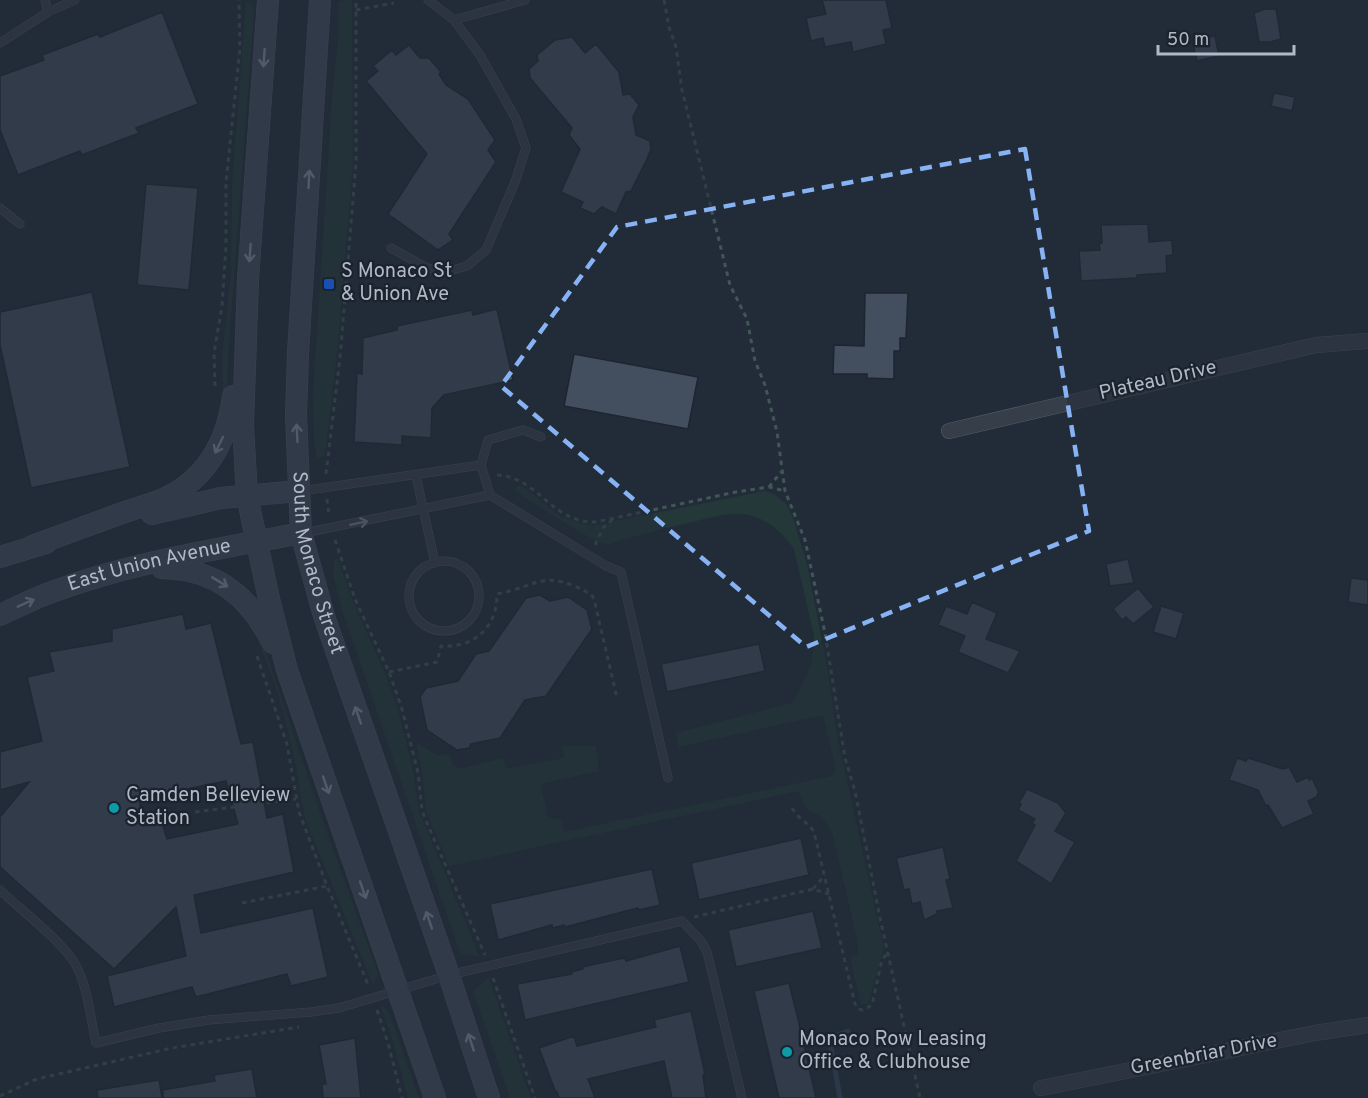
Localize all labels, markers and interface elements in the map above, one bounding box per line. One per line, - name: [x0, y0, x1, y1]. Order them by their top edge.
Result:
- scale bar: [1158, 18, 1294, 56]
- text: 50 m: [1167, 29, 1209, 52]
- one-way arrow: [258, 48, 269, 68]
- one-way arrow: [304, 169, 315, 189]
- one-way arrow: [244, 242, 255, 262]
- place label: S Monaco St & Union Ave: [341, 259, 452, 308]
- marker: S Monaco St & Union Ave: [322, 277, 336, 291]
- street label: Plateau Drive: [1097, 355, 1219, 407]
- one-way arrow: [291, 423, 302, 443]
- one-way arrow: [212, 436, 224, 454]
- street label: South Monaco Street: [285, 471, 349, 658]
- one-way arrow: [349, 516, 368, 528]
- street label: East Union Avenue: [64, 534, 233, 598]
- one-way arrow: [211, 577, 228, 589]
- one-way arrow: [17, 597, 35, 608]
- one-way arrow: [352, 706, 363, 725]
- one-way arrow: [322, 775, 333, 794]
- place label: Camden Belleview Station: [126, 783, 290, 832]
- marker: Camden Belleview Station: [107, 801, 121, 815]
- one-way arrow: [358, 880, 369, 899]
- one-way arrow: [423, 911, 434, 930]
- place label: Monaco Row Leasing Office & Clubhouse: [799, 1027, 987, 1076]
- street label: Greenbriar Drive: [1128, 1028, 1280, 1082]
- one-way arrow: [465, 1033, 476, 1052]
- marker: Monaco Row Leasing Office & Clubhouse: [780, 1045, 794, 1059]

